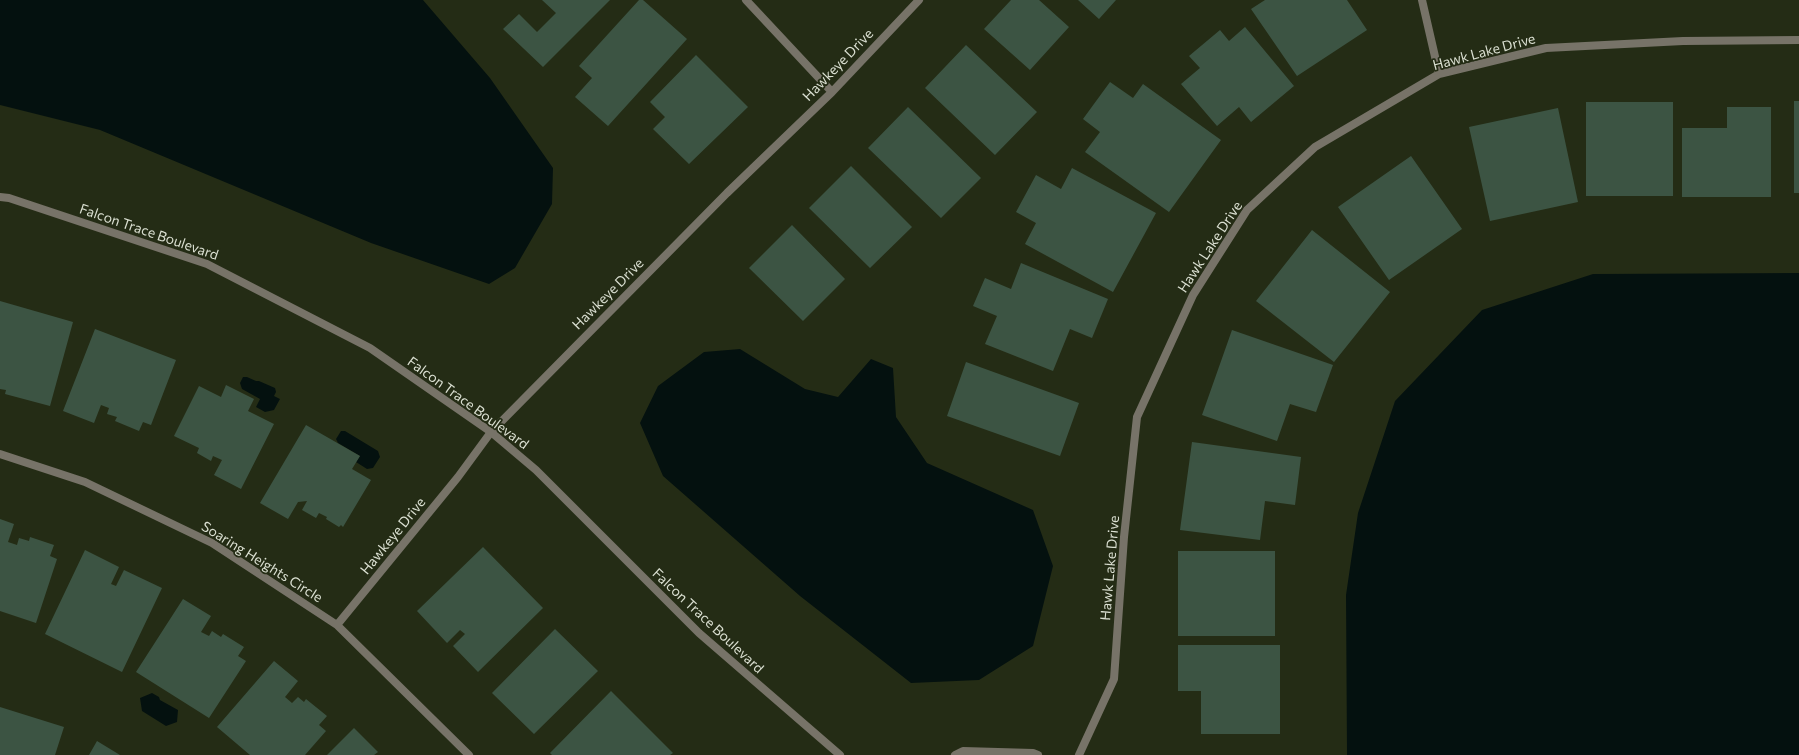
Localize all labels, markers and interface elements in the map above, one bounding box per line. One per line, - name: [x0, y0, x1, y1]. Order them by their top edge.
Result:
- street label: Hawkeye Drive: [799, 25, 877, 105]
- street label: Hawk Lake Drive: [1431, 30, 1537, 74]
- street label: Hawk Lake Drive: [1174, 198, 1246, 296]
- street label: Falcon Trace Boulevard: [77, 200, 221, 264]
- street label: Hawkeye Drive: [569, 255, 647, 333]
- street label: Falcon Trace Boulevard: [404, 353, 532, 453]
- street label: Hawkeye Drive: [357, 494, 429, 578]
- street label: Hawk Lake Drive: [1097, 515, 1123, 621]
- street label: Soaring Heights Circle: [198, 518, 326, 606]
- street label: Falcon Trace Boulevard: [649, 565, 767, 677]

